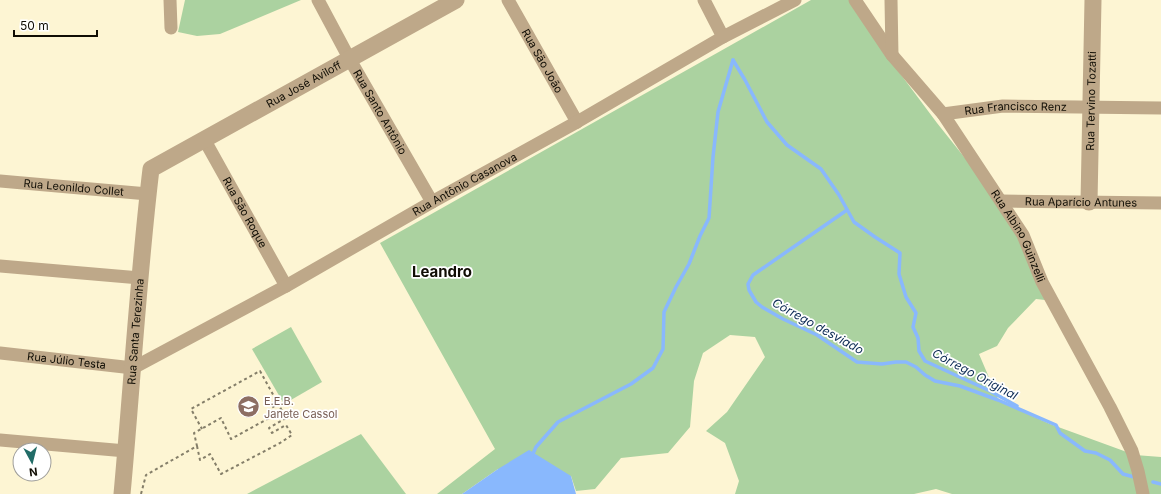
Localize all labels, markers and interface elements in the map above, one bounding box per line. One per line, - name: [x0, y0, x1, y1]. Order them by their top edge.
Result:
- scale bar: [14, 12, 97, 38]
- text: 50 m: [20, 18, 49, 33]
- street label: Rua São João: [519, 26, 566, 96]
- street label: Rua Tervino Tozatti: [1083, 51, 1099, 151]
- street label: Rua José Aviloff: [264, 58, 344, 111]
- street label: Rua Santo Antônio: [350, 67, 410, 157]
- street label: Rua Francisco Renz: [964, 99, 1067, 118]
- street label: Rua Antônio Casanova: [410, 150, 519, 219]
- street label: Rua São Roque: [220, 174, 270, 250]
- street label: Rua Leonildo Collet: [23, 176, 125, 199]
- street label: Rua Albino Guinzelli: [988, 187, 1048, 284]
- street label: Rua Aparício Antunes: [1025, 194, 1137, 210]
- district label: Leandro: [412, 262, 472, 281]
- street label: Rua Santa Terezinha: [124, 278, 147, 385]
- water label: Córrego desviado: [770, 295, 866, 357]
- water label: Córrego Original: [930, 345, 1020, 403]
- street label: Rua Júlio Testa: [27, 349, 107, 372]
- school or university icon: E.E.B. Janete Cassol: [236, 394, 262, 420]
- place label: E.E.B. Janete Cassol: [264, 394, 337, 421]
- north arrow: [12, 442, 52, 482]
- text: N: [28, 464, 38, 479]

